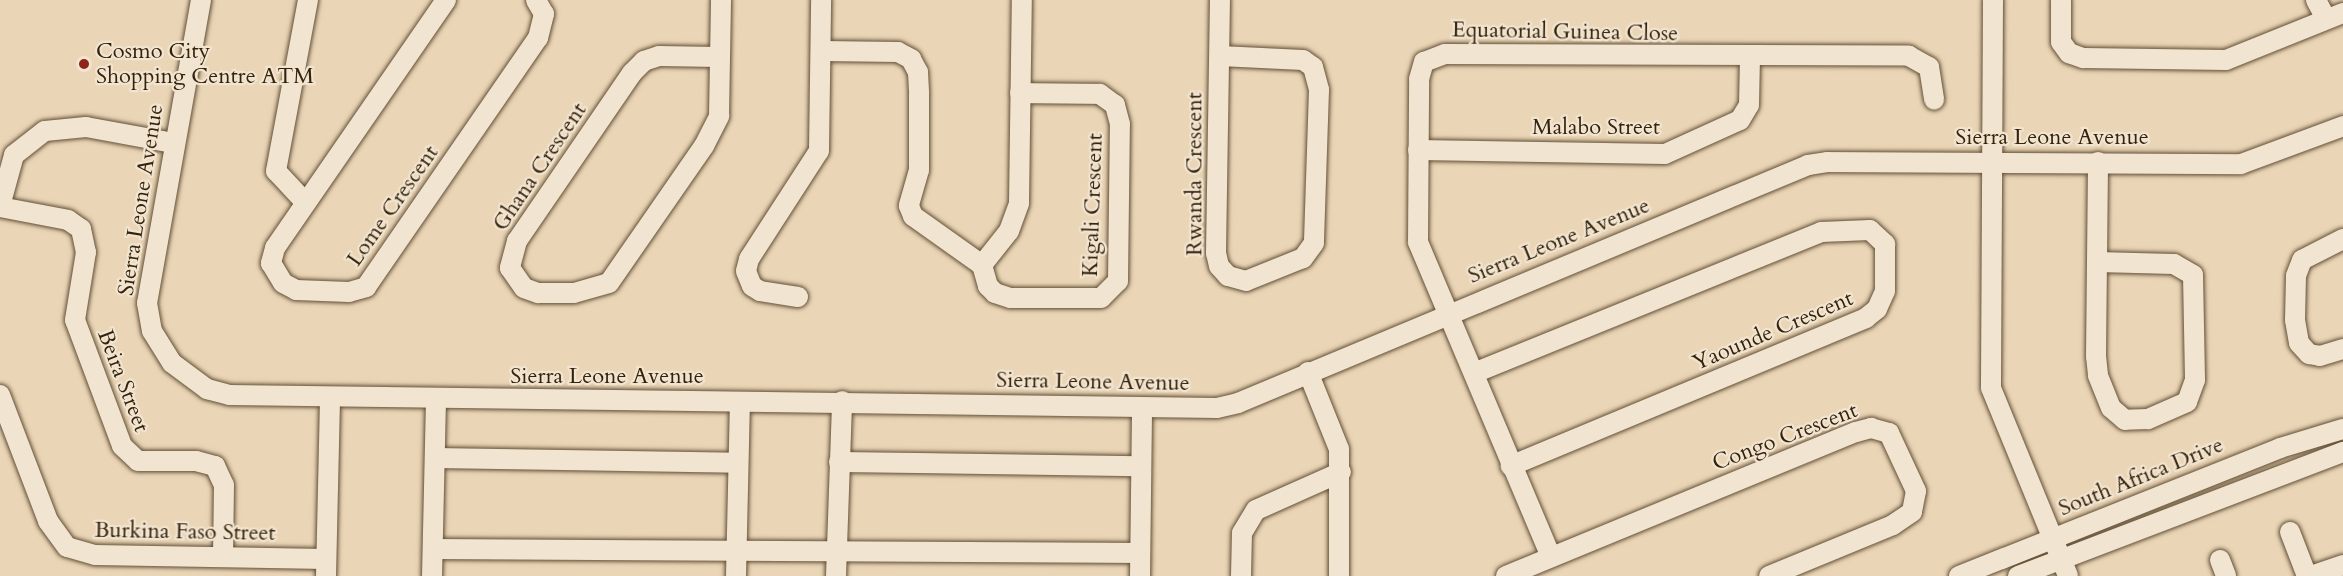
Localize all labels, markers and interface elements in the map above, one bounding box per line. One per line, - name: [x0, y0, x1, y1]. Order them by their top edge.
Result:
- street label: Equatorial Guinea Close: [1452, 17, 1678, 47]
- place label: Cosmo City Shopping Centre ATM: [96, 38, 314, 90]
- marker: Cosmo City Shopping Centre ATM: [77, 57, 91, 71]
- street label: Rwanda Crescent: [1182, 92, 1208, 256]
- street label: Ghana Crescent: [488, 98, 592, 236]
- street label: Sierra Leone Avenue: [113, 102, 169, 298]
- street label: Malabo Street: [1532, 115, 1660, 141]
- street label: Sierra Leone Avenue: [1955, 125, 2149, 151]
- street label: Kigali Crescent: [1077, 133, 1109, 277]
- street label: Lome Crescent: [342, 141, 444, 271]
- street label: Sierra Leone Avenue: [1464, 193, 1654, 289]
- street label: Yaounde Crescent: [1689, 285, 1857, 377]
- street label: Beira Street: [91, 326, 155, 436]
- street label: Sierra Leone Avenue: [510, 364, 704, 390]
- street label: Sierra Leone Avenue: [996, 367, 1190, 397]
- street label: Congo Crescent: [1709, 397, 1861, 477]
- street label: South Africa Drive: [2055, 432, 2227, 522]
- street label: Burkina Faso Street: [94, 517, 276, 547]

